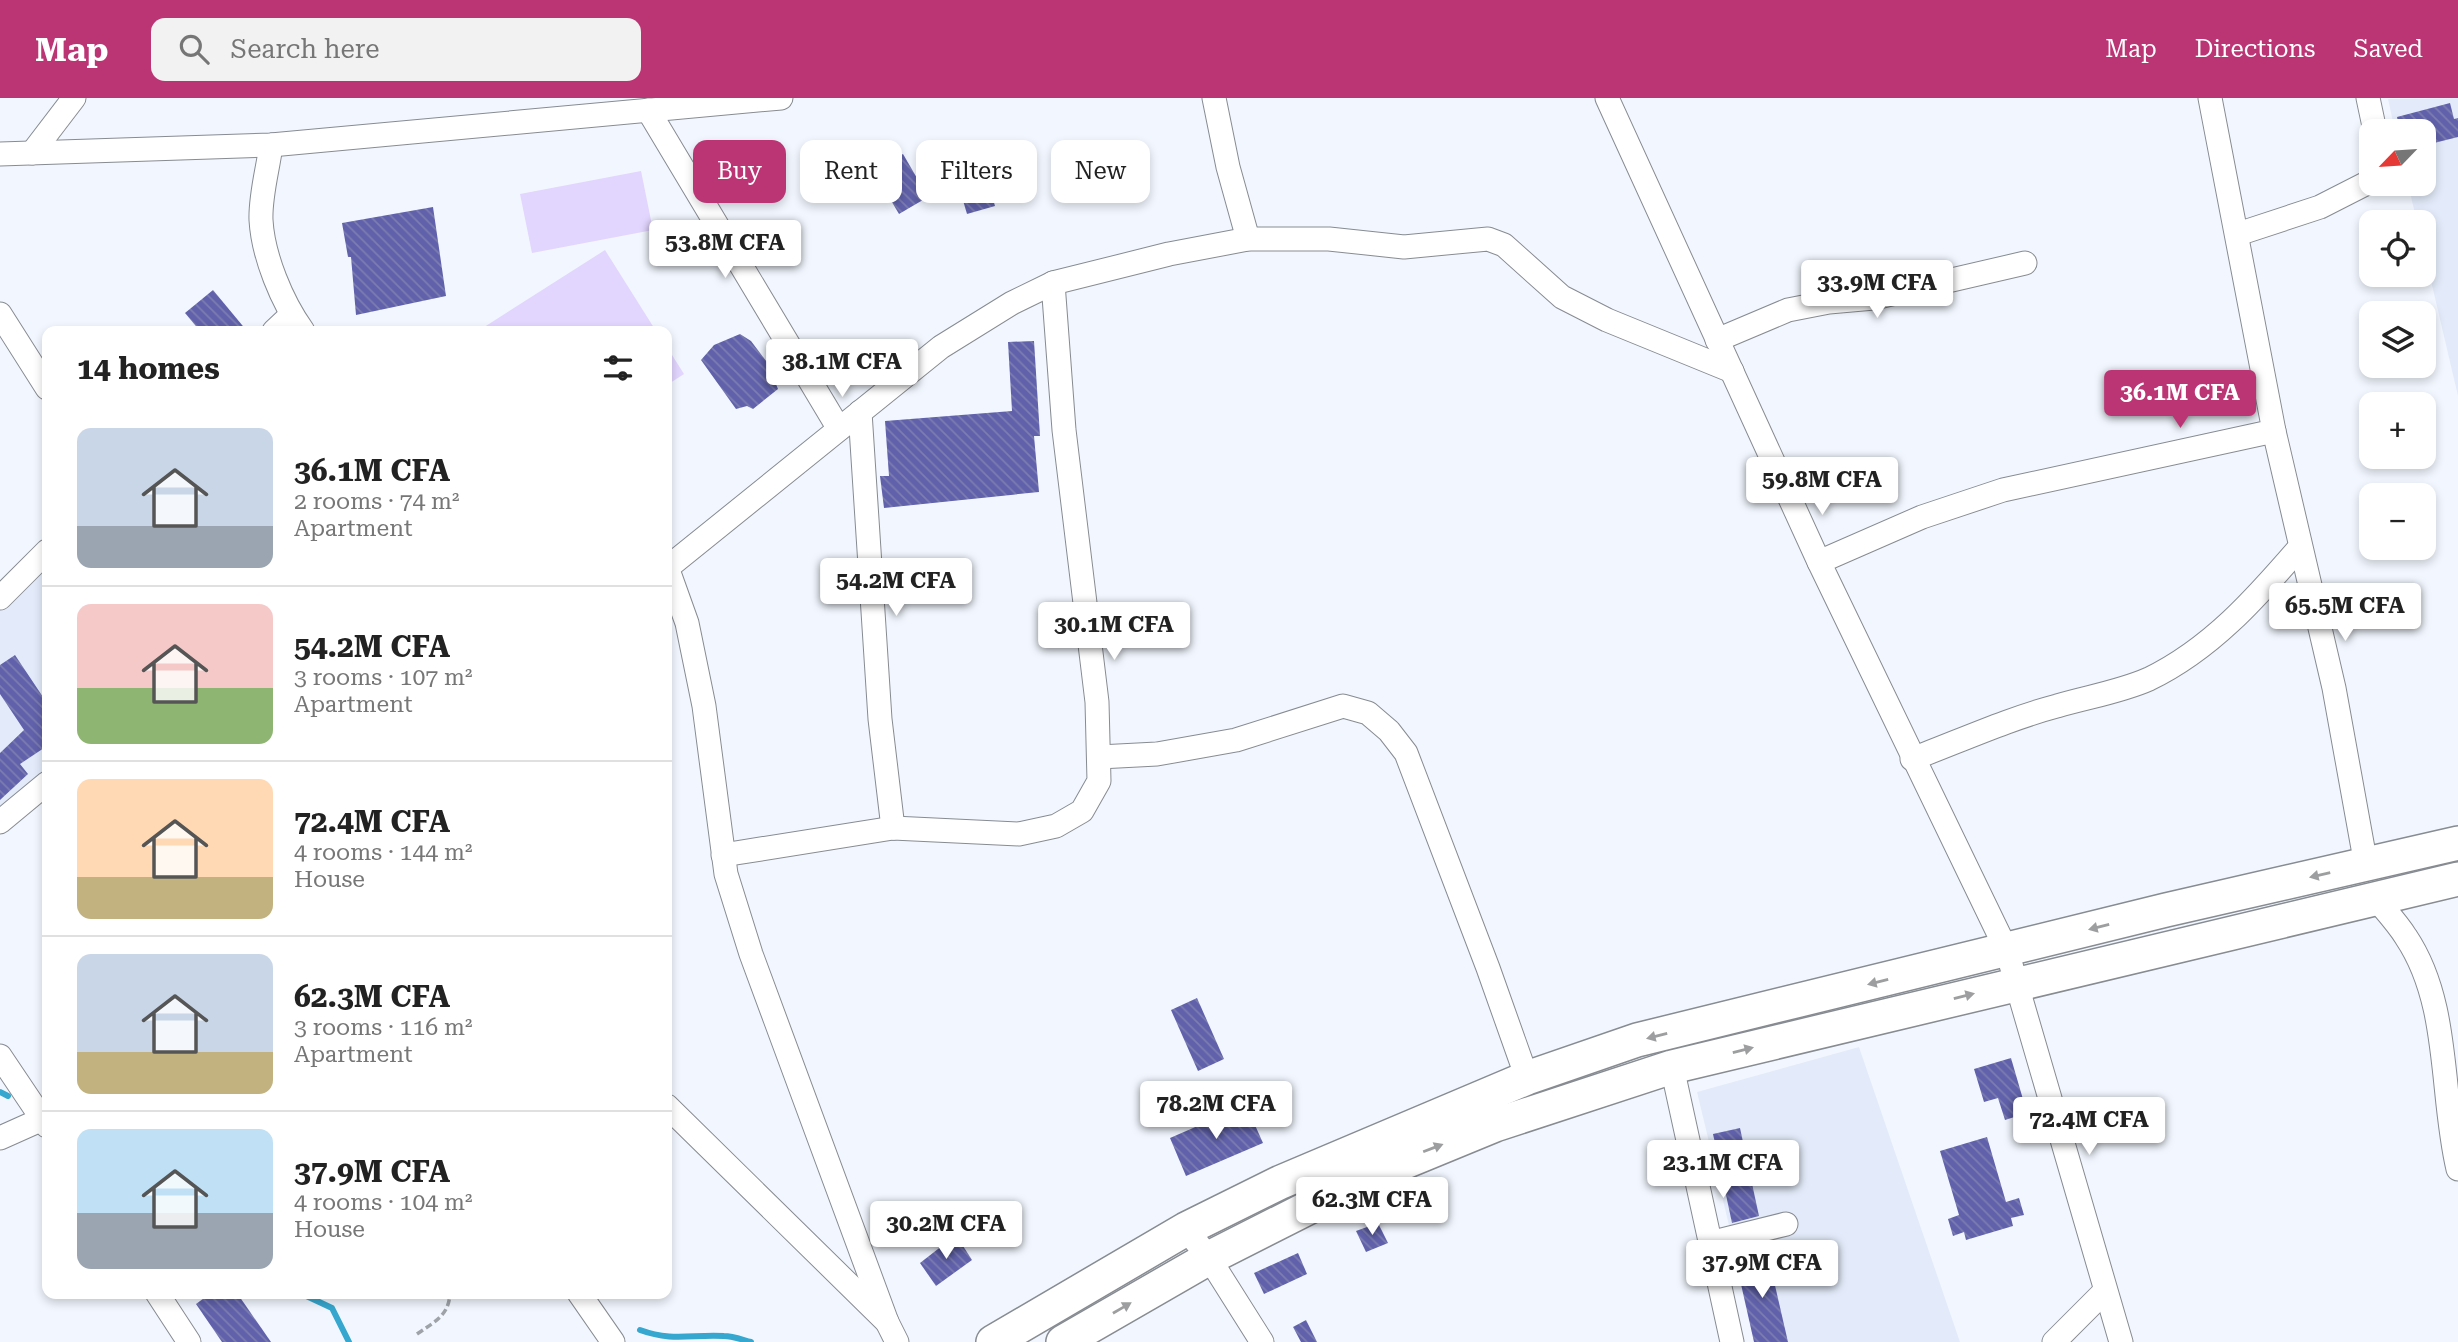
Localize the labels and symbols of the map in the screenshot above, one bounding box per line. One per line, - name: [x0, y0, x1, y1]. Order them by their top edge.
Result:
- north arrow: [2359, 119, 2436, 196]
- pin: 53.8M CFA: [645, 220, 805, 280]
- pin: 33.9M CFA: [1797, 260, 1957, 320]
- pin: 38.1M CFA: [762, 340, 922, 399]
- pin: 36.1M CFA: [2100, 370, 2260, 430]
- pin: 59.8M CFA: [1742, 458, 1902, 517]
- pin: 54.2M CFA: [816, 559, 976, 618]
- pin: 65.5M CFA: [2265, 584, 2425, 643]
- pin: 30.1M CFA: [1034, 602, 1194, 662]
- one-way arrow: [2309, 870, 2331, 881]
- one-way arrow: [2088, 922, 2110, 933]
- one-way arrow: [1867, 977, 1889, 988]
- one-way arrow: [1953, 990, 1975, 1001]
- one-way arrow: [1646, 1031, 1668, 1042]
- one-way arrow: [1732, 1044, 1754, 1055]
- pin: 78.2M CFA: [1136, 1082, 1296, 1141]
- pin: 72.4M CFA: [2009, 1098, 2169, 1157]
- pin: 23.1M CFA: [1643, 1140, 1803, 1200]
- one-way arrow: [1423, 1143, 1444, 1154]
- pin: 62.3M CFA: [1292, 1178, 1452, 1237]
- pin: 30.2M CFA: [866, 1202, 1026, 1261]
- pin: 37.9M CFA: [1682, 1240, 1842, 1300]
- one-way arrow: [1112, 1302, 1132, 1314]

